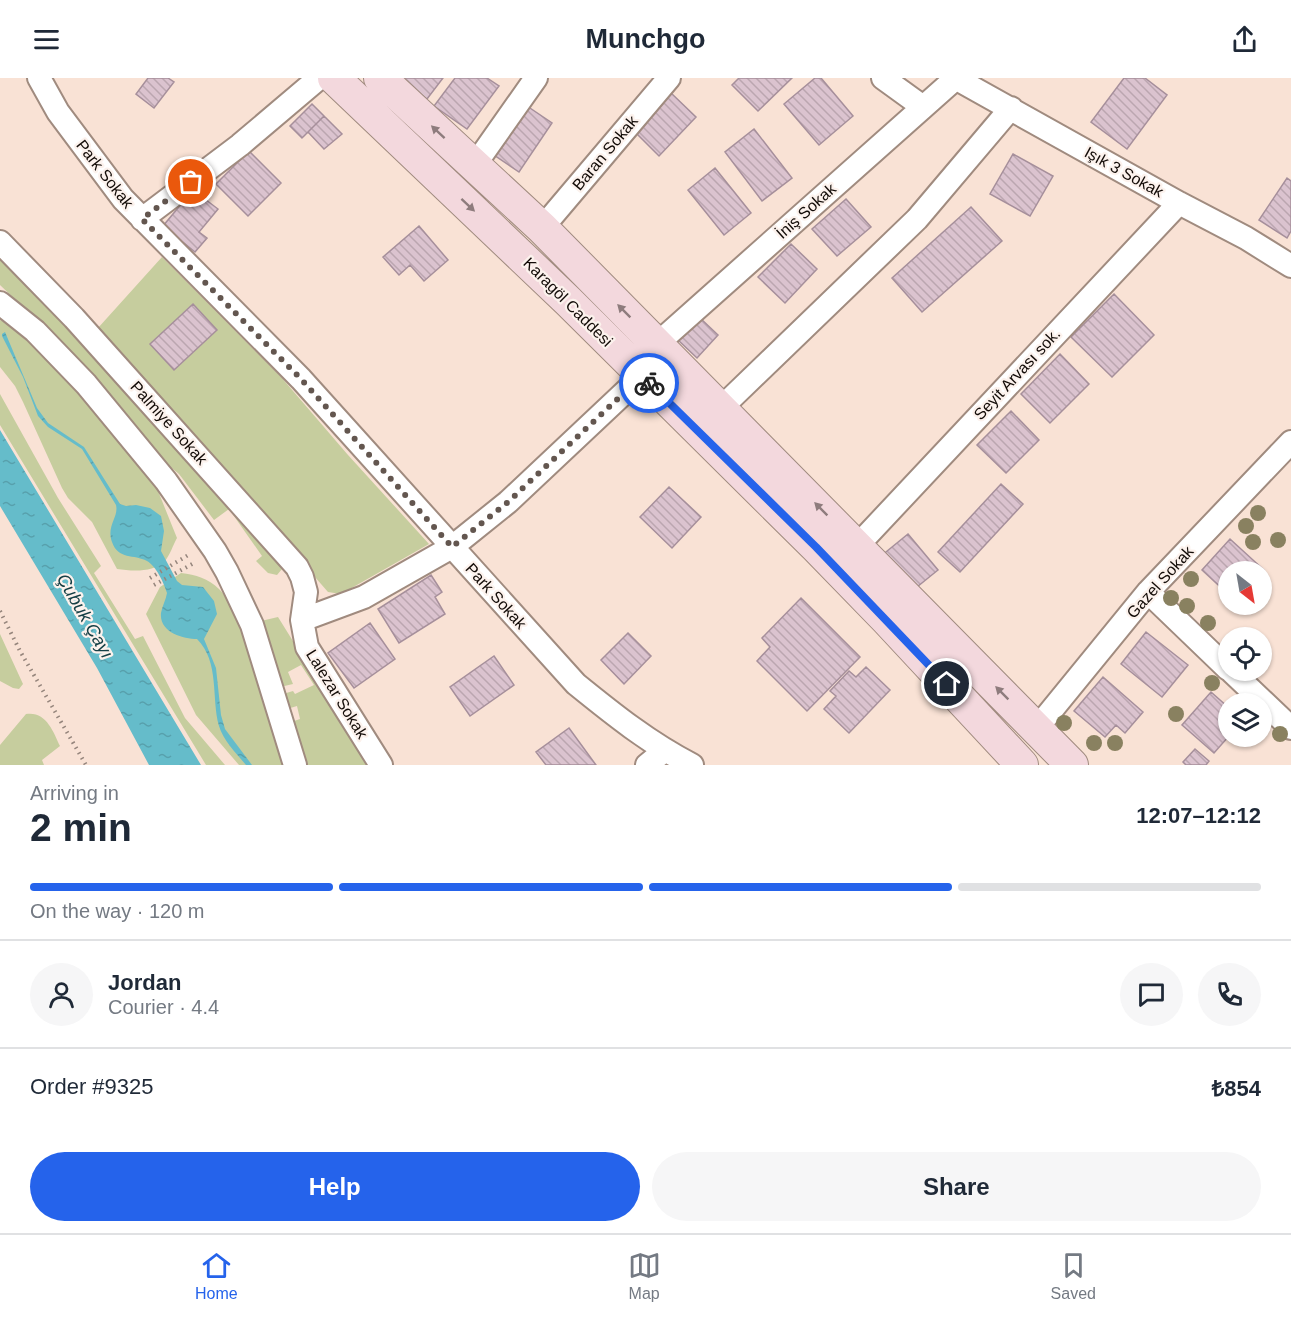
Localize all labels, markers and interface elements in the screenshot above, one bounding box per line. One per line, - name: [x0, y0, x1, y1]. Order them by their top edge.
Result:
- icon: menu: [30, 23, 63, 56]
- icon: share: [1228, 23, 1261, 56]
- text: Munchgo: [586, 24, 705, 54]
- street label: Baran Sokak: [569, 112, 642, 194]
- one-way arrow: [432, 126, 446, 140]
- street label: Park Sokak: [73, 137, 137, 212]
- street label: Işık 3 Sokak: [1082, 143, 1167, 201]
- pin: [165, 156, 216, 207]
- icon: bag: [174, 165, 207, 198]
- street label: İniş Sokak: [772, 179, 840, 242]
- one-way arrow: [460, 198, 475, 211]
- street label: Karagöl Caddesi: [520, 254, 616, 350]
- one-way arrow: [618, 304, 632, 318]
- street label: Seyit Arvası sok.: [970, 325, 1064, 423]
- courier: [619, 353, 679, 413]
- icon: bike: [633, 367, 666, 400]
- street label: Palmiye Sokak: [127, 378, 211, 469]
- one-way arrow: [814, 503, 828, 517]
- street label: Gazel Sokak: [1123, 542, 1197, 621]
- street label: Park Sokak: [462, 560, 530, 633]
- north arrow: [1218, 561, 1272, 615]
- map controls: [1218, 561, 1272, 747]
- water label: Çubuk Çayı: [53, 570, 117, 662]
- button: locate: [1218, 627, 1272, 681]
- street label: Lalezar Sokak: [303, 647, 372, 742]
- pin: [921, 658, 972, 709]
- icon: home: [930, 667, 963, 700]
- one-way arrow: [995, 685, 1009, 700]
- button: layers: [1218, 693, 1272, 747]
- text: Arriving in: [30, 782, 119, 804]
- text: 12:07–12:12: [1136, 803, 1261, 828]
- text: 2 min: [30, 806, 132, 849]
- text: On the way · 120 m: [30, 900, 205, 922]
- button: person: [30, 963, 93, 1026]
- button: chat: [1120, 963, 1183, 1026]
- button: phone: [1198, 963, 1261, 1026]
- text: Jordan: [108, 970, 181, 995]
- text: Courier · 4.4: [108, 996, 219, 1018]
- text: Order #9325: [30, 1074, 154, 1099]
- text: ₺854: [1212, 1076, 1261, 1101]
- button: Help: [30, 1152, 640, 1221]
- button: Share: [652, 1152, 1261, 1221]
- tab: Home: [195, 1249, 238, 1303]
- tab: Map: [628, 1249, 661, 1303]
- tab: Saved: [1051, 1249, 1096, 1303]

